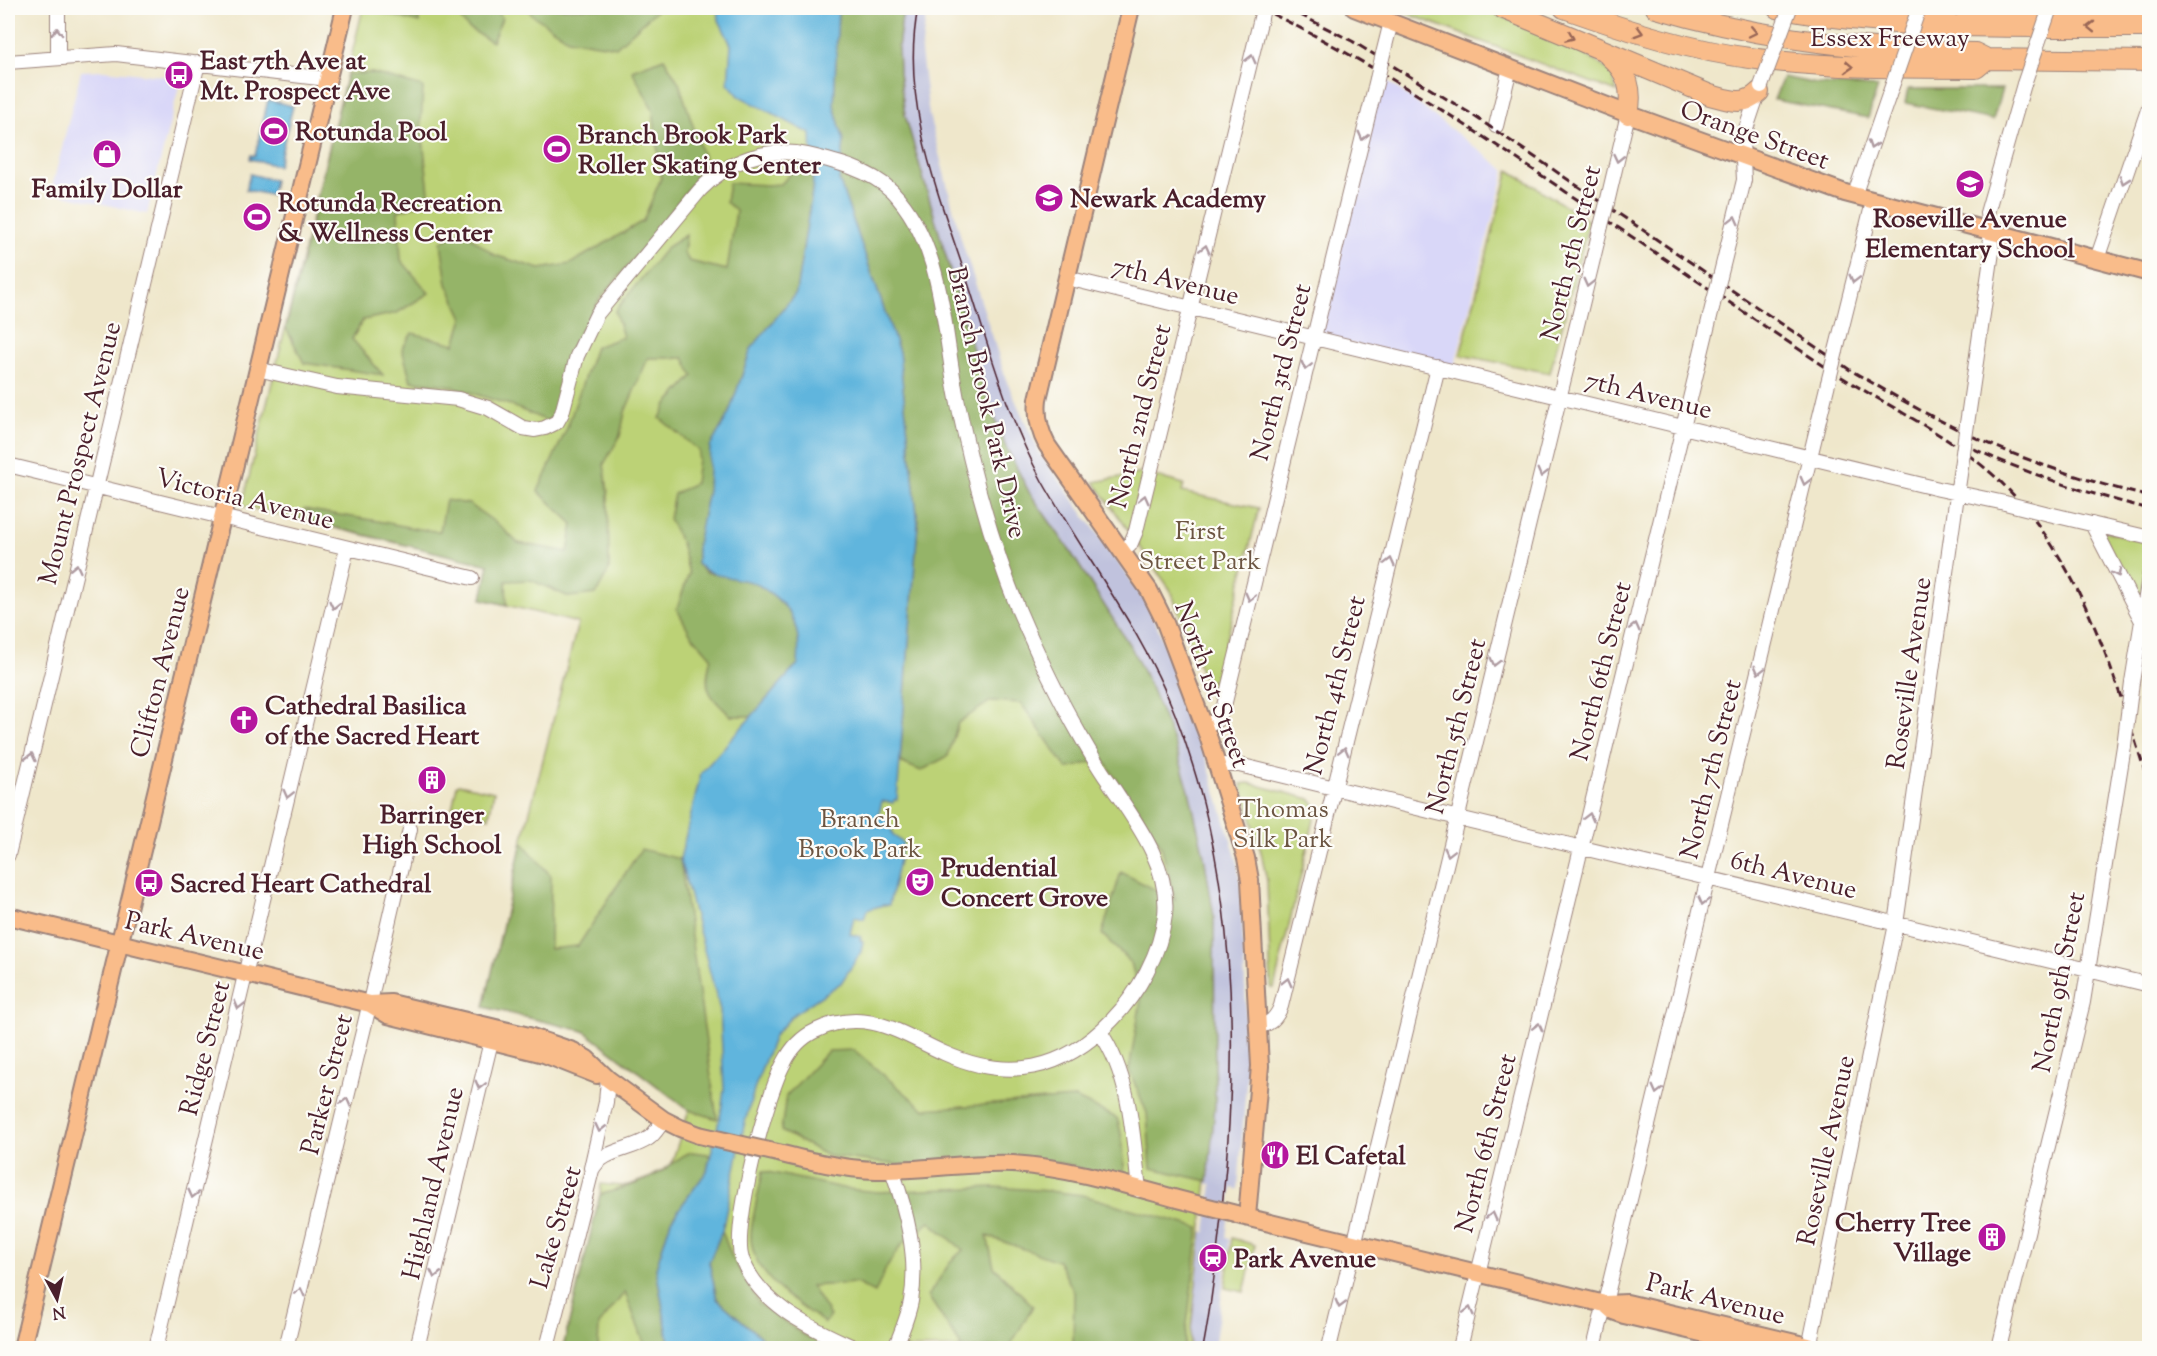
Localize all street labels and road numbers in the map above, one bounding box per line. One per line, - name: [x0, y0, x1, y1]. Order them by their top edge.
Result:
- street label: Essex Freeway: [1810, 21, 1970, 58]
- street label: Orange Street: [1674, 92, 1834, 181]
- street label: North 5th Street: [1533, 162, 1612, 345]
- street label: 7th Avenue: [1108, 249, 1243, 316]
- street label: Branch Brook Park Drive: [936, 263, 1035, 542]
- street label: North 3rd Street: [1243, 280, 1322, 465]
- street label: Mount Prospect Avenue: [31, 318, 132, 589]
- street label: North 2nd Street: [1101, 320, 1182, 513]
- street label: 7th Avenue: [1581, 363, 1716, 430]
- street label: Victoria Avenue: [151, 460, 338, 541]
- street label: Roseville Avenue: [1879, 575, 1942, 772]
- street label: North 6th Street: [1562, 578, 1643, 765]
- street label: Clifton Avenue: [122, 583, 201, 762]
- street label: North 4th Street: [1296, 592, 1377, 779]
- street label: North 1st Street: [1163, 596, 1258, 773]
- street label: North 5th Street: [1418, 635, 1497, 818]
- street label: North 7th Street: [1672, 676, 1753, 863]
- street label: 6th Avenue: [1726, 843, 1861, 910]
- street label: North 9th Street: [2025, 889, 2096, 1076]
- street label: Park Avenue: [121, 903, 268, 971]
- street label: Ridge Street: [172, 977, 241, 1120]
- street label: Parker Street: [293, 1010, 364, 1159]
- street label: North 6th Street: [1447, 1050, 1528, 1237]
- street label: Roseville Avenue: [1789, 1052, 1866, 1249]
- street label: Highland Avenue: [394, 1083, 475, 1284]
- street label: Lake Street: [522, 1162, 593, 1293]
- street label: Park Avenue: [1642, 1265, 1789, 1336]

